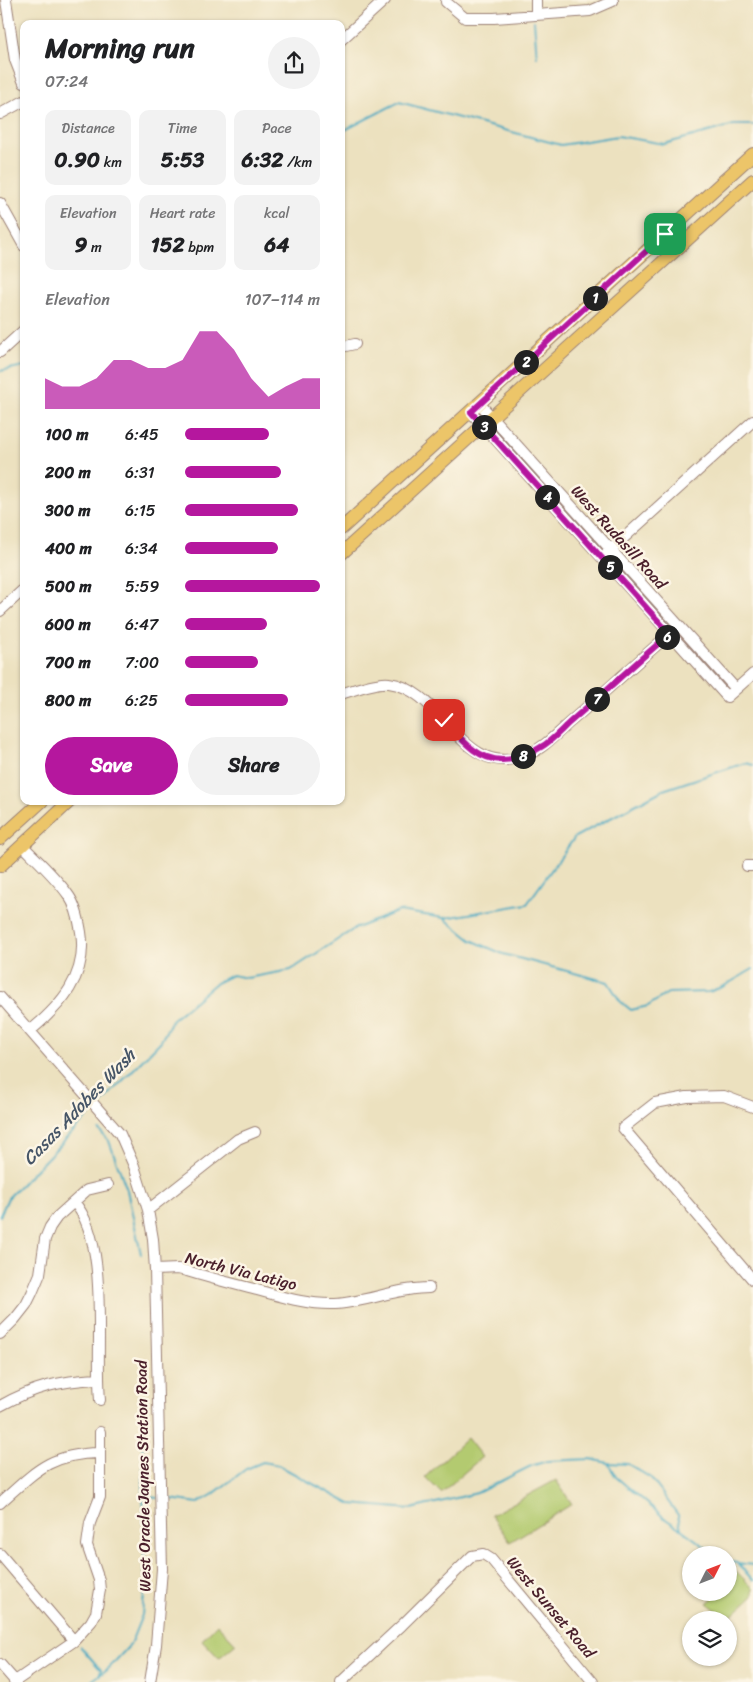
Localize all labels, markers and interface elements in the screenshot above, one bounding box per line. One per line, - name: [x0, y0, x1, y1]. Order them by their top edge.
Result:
- text: Morning run: [45, 23, 195, 72]
- button: share: [268, 37, 320, 89]
- text: 07:24: [45, 67, 88, 96]
- text: Distance: [62, 116, 115, 141]
- text: Time: [168, 116, 197, 141]
- text: Pace: [262, 116, 292, 141]
- text: 0.90: [54, 141, 100, 179]
- text: 5:53: [161, 141, 204, 179]
- text: 6:32: [241, 141, 283, 179]
- text: km: [100, 150, 122, 175]
- text: /km: [283, 150, 312, 175]
- text: Elevation: [60, 201, 117, 226]
- text: Heart rate: [150, 201, 215, 226]
- text: kcal: [264, 201, 290, 226]
- pin: [644, 213, 686, 255]
- icon: arrive: [651, 220, 679, 248]
- text: 9: [75, 226, 87, 264]
- text: 152: [151, 226, 185, 264]
- text: 64: [264, 226, 289, 264]
- text: m: [87, 235, 102, 260]
- text: bpm: [185, 235, 214, 260]
- text: Elevation: [45, 285, 110, 314]
- text: 107–114 m: [245, 285, 320, 314]
- pin: 1: [582, 286, 608, 310]
- text: 1: [592, 286, 599, 311]
- pin: 2: [514, 350, 538, 374]
- text: 2: [522, 350, 531, 375]
- pin: 3: [472, 414, 496, 440]
- text: 3: [481, 415, 488, 440]
- text: 100 m: [45, 420, 89, 449]
- text: 6:45: [125, 420, 159, 449]
- text: 200 m: [45, 458, 91, 487]
- text: 6:31: [125, 458, 155, 487]
- street label: West Rudasill Road: [564, 478, 675, 597]
- pin: 4: [534, 484, 560, 510]
- text: 4: [543, 485, 552, 510]
- text: 300 m: [45, 496, 90, 525]
- text: 6:15: [125, 496, 156, 525]
- text: 400 m: [45, 534, 92, 563]
- text: 6:34: [125, 534, 158, 563]
- pin: 5: [598, 554, 622, 580]
- text: 5: [606, 555, 615, 580]
- text: 500 m: [45, 572, 91, 601]
- text: 5:59: [125, 572, 159, 601]
- text: 600 m: [45, 610, 91, 639]
- text: 6:47: [125, 610, 158, 639]
- pin: 6: [654, 624, 680, 650]
- text: 6: [664, 625, 671, 650]
- text: 700 m: [45, 648, 91, 677]
- text: 7:00: [125, 648, 159, 677]
- text: 800 m: [45, 686, 91, 715]
- text: 6:25: [125, 686, 158, 715]
- pin: 7: [584, 686, 610, 712]
- text: 7: [594, 687, 602, 712]
- pin: [423, 699, 465, 741]
- icon: check: [430, 706, 458, 734]
- button: Save: [45, 737, 178, 795]
- button: Share: [188, 737, 320, 795]
- pin: 8: [510, 744, 536, 768]
- text: 8: [519, 744, 528, 769]
- water label: Casas Adobes Wash: [14, 1040, 145, 1173]
- street label: North Via Latigo: [182, 1243, 300, 1299]
- street label: West Oracle Jaynes Station Road: [126, 1358, 160, 1592]
- north arrow: [682, 1546, 738, 1601]
- map controls: [682, 1546, 737, 1666]
- street label: West Sunset Road: [499, 1549, 604, 1666]
- button: layers: [682, 1611, 737, 1666]

